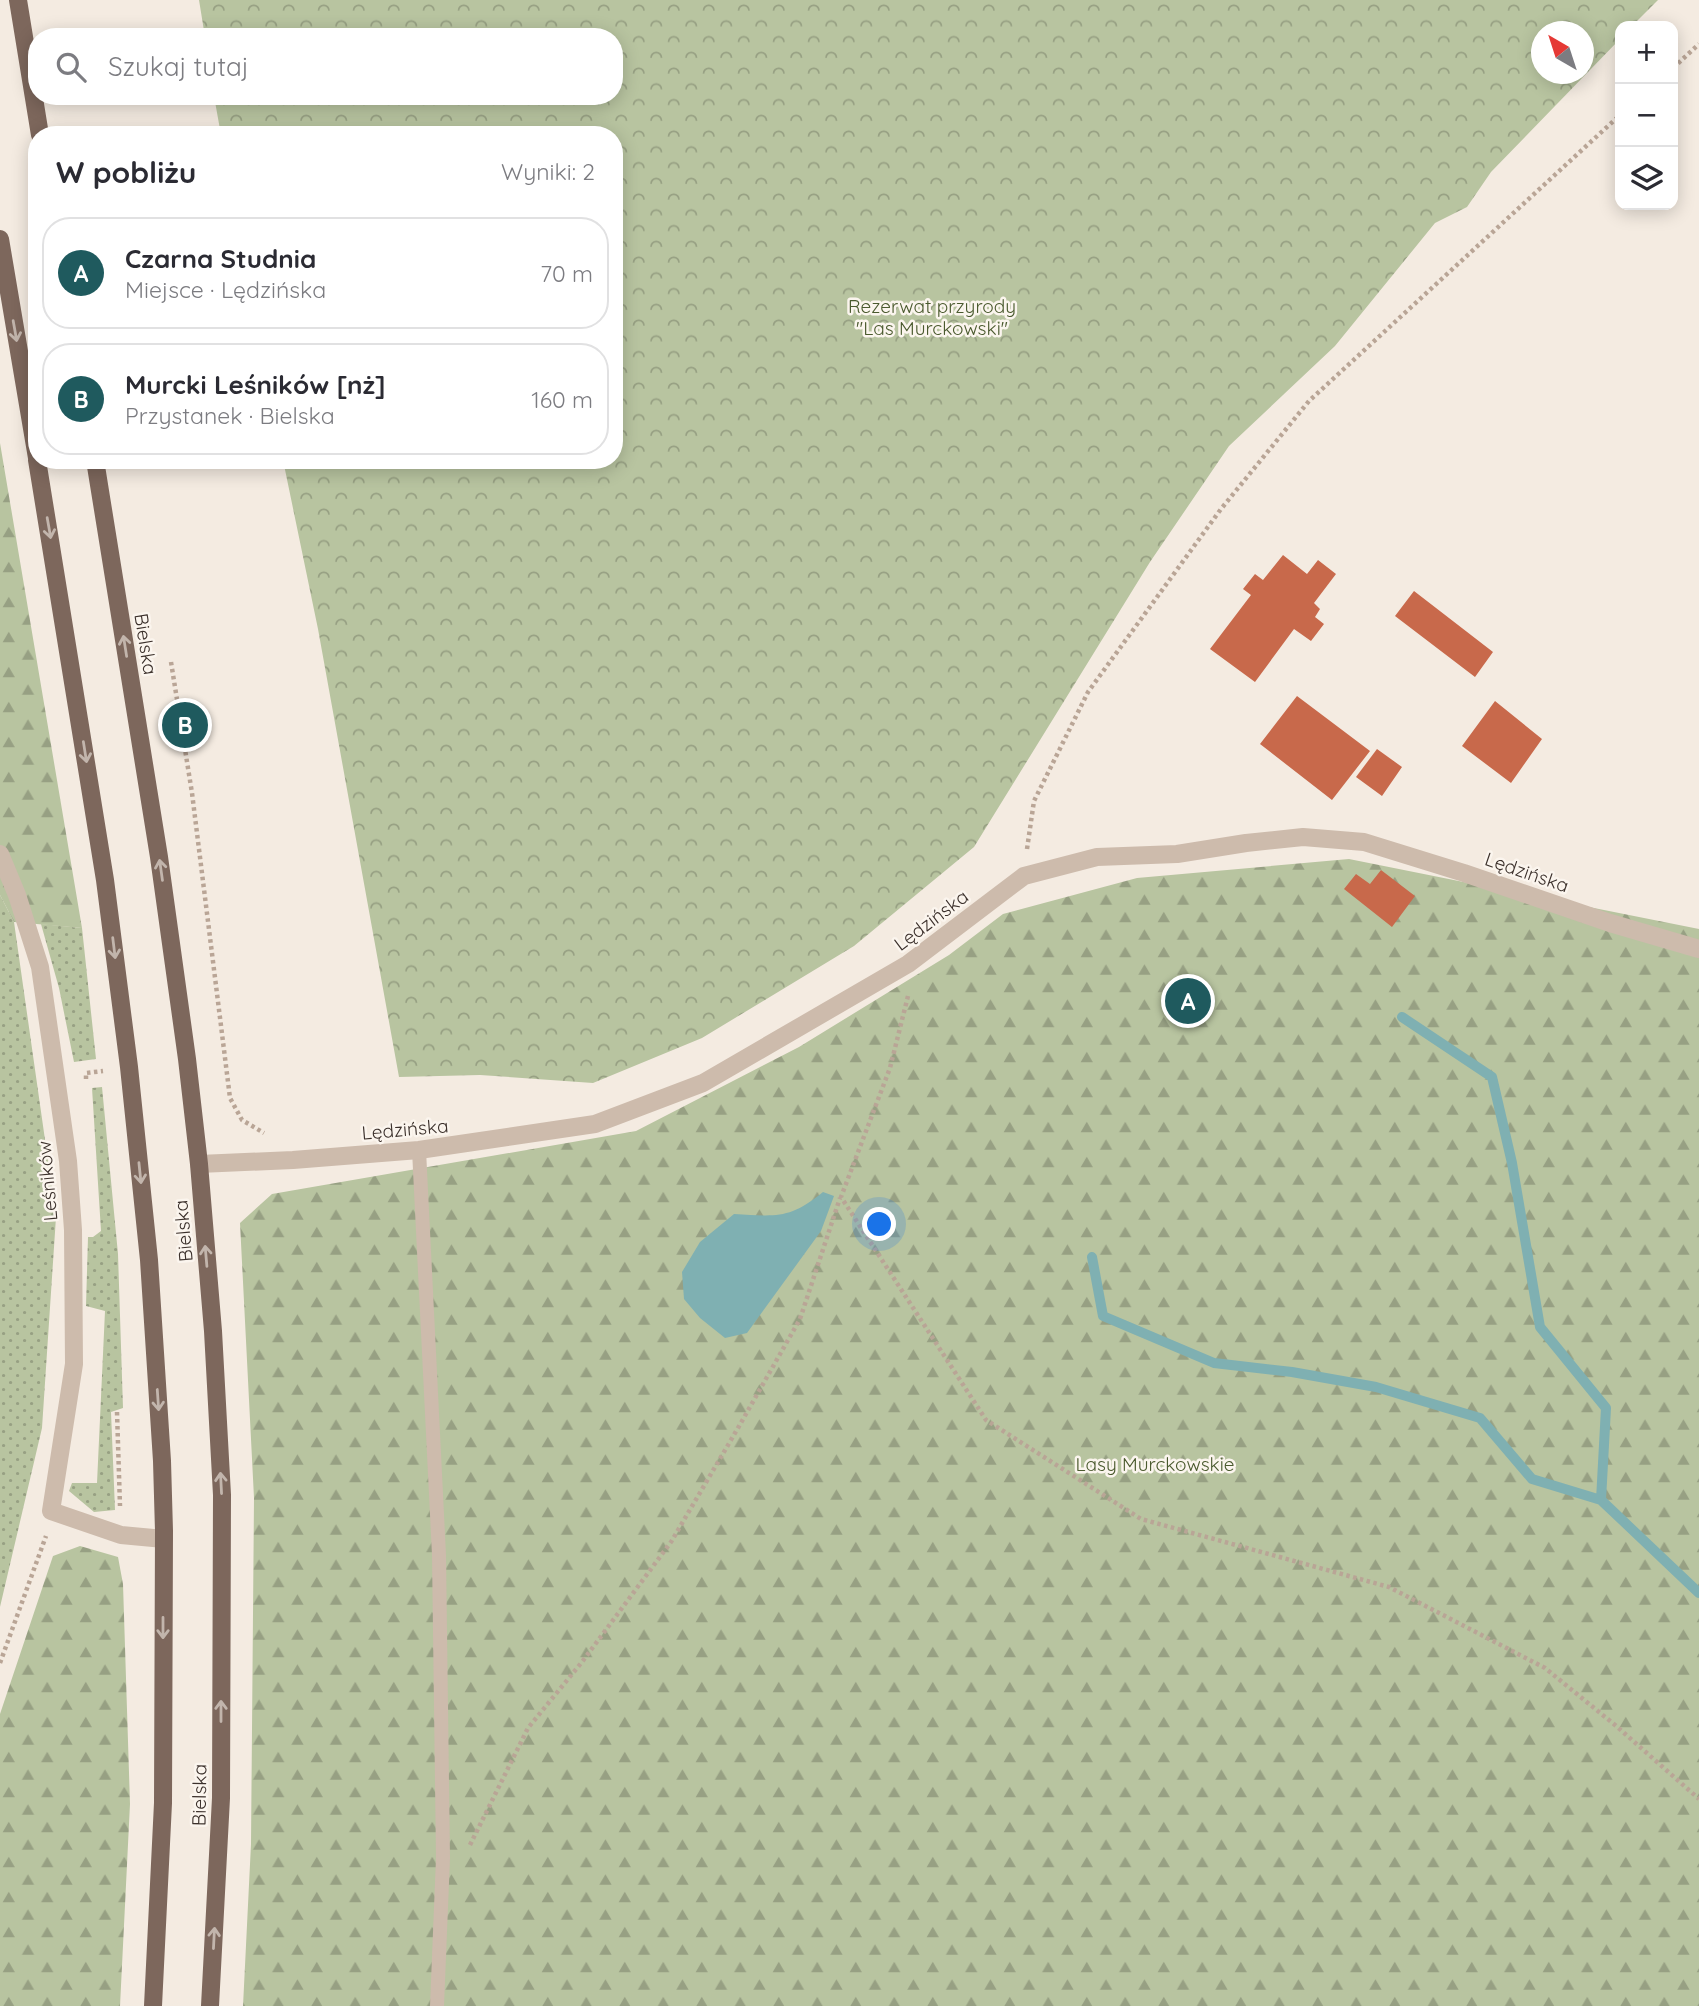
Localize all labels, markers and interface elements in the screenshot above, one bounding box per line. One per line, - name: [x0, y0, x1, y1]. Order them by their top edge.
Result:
- north arrow: [1531, 21, 1594, 84]
- map controls: [1615, 21, 1678, 210]
- button: +: [1615, 21, 1678, 84]
- search box: [28, 28, 623, 105]
- icon: search: [52, 48, 90, 86]
- text: Szukaj tutaj: [108, 50, 249, 83]
- button: −: [1615, 84, 1678, 147]
- button: layers: [1615, 147, 1678, 210]
- text: W pobliżu: [56, 153, 196, 191]
- text: Wyniki: 2: [501, 157, 595, 186]
- text: Czarna Studnia: [125, 242, 316, 275]
- text: A: [74, 259, 88, 288]
- text: 70 m: [540, 259, 593, 288]
- text: Miejsce · Lędzińska: [125, 275, 326, 304]
- park label: Rezerwat przyrody "Las Murckowski": [848, 294, 1016, 340]
- one-way arrow: [9, 319, 22, 341]
- text: Murcki Leśników [nż]: [125, 368, 386, 401]
- text: B: [73, 385, 89, 414]
- text: 160 m: [531, 385, 593, 414]
- text: Przystanek · Bielska: [125, 401, 335, 430]
- one-way arrow: [42, 516, 56, 538]
- street label: Bielska: [129, 611, 163, 677]
- one-way arrow: [119, 635, 132, 658]
- pin: B: [162, 699, 208, 751]
- one-way arrow: [79, 740, 92, 763]
- street label: Lędzińska: [1482, 846, 1572, 898]
- one-way arrow: [154, 860, 167, 882]
- street label: Lędzińska: [889, 884, 973, 956]
- one-way arrow: [107, 936, 120, 958]
- pin: A: [1165, 975, 1211, 1027]
- street label: Lędzińska: [361, 1113, 449, 1145]
- street label: Leśników: [32, 1140, 62, 1222]
- one-way arrow: [134, 1162, 147, 1184]
- street label: Bielska: [168, 1199, 198, 1263]
- your location: [862, 1207, 896, 1241]
- one-way arrow: [200, 1245, 213, 1268]
- one-way arrow: [152, 1388, 165, 1411]
- park label: Lasy Murckowskie: [1075, 1452, 1235, 1476]
- one-way arrow: [215, 1472, 228, 1495]
- one-way arrow: [156, 1616, 170, 1639]
- one-way arrow: [214, 1699, 228, 1722]
- street label: Bielska: [186, 1764, 212, 1826]
- one-way arrow: [207, 1927, 220, 1950]

